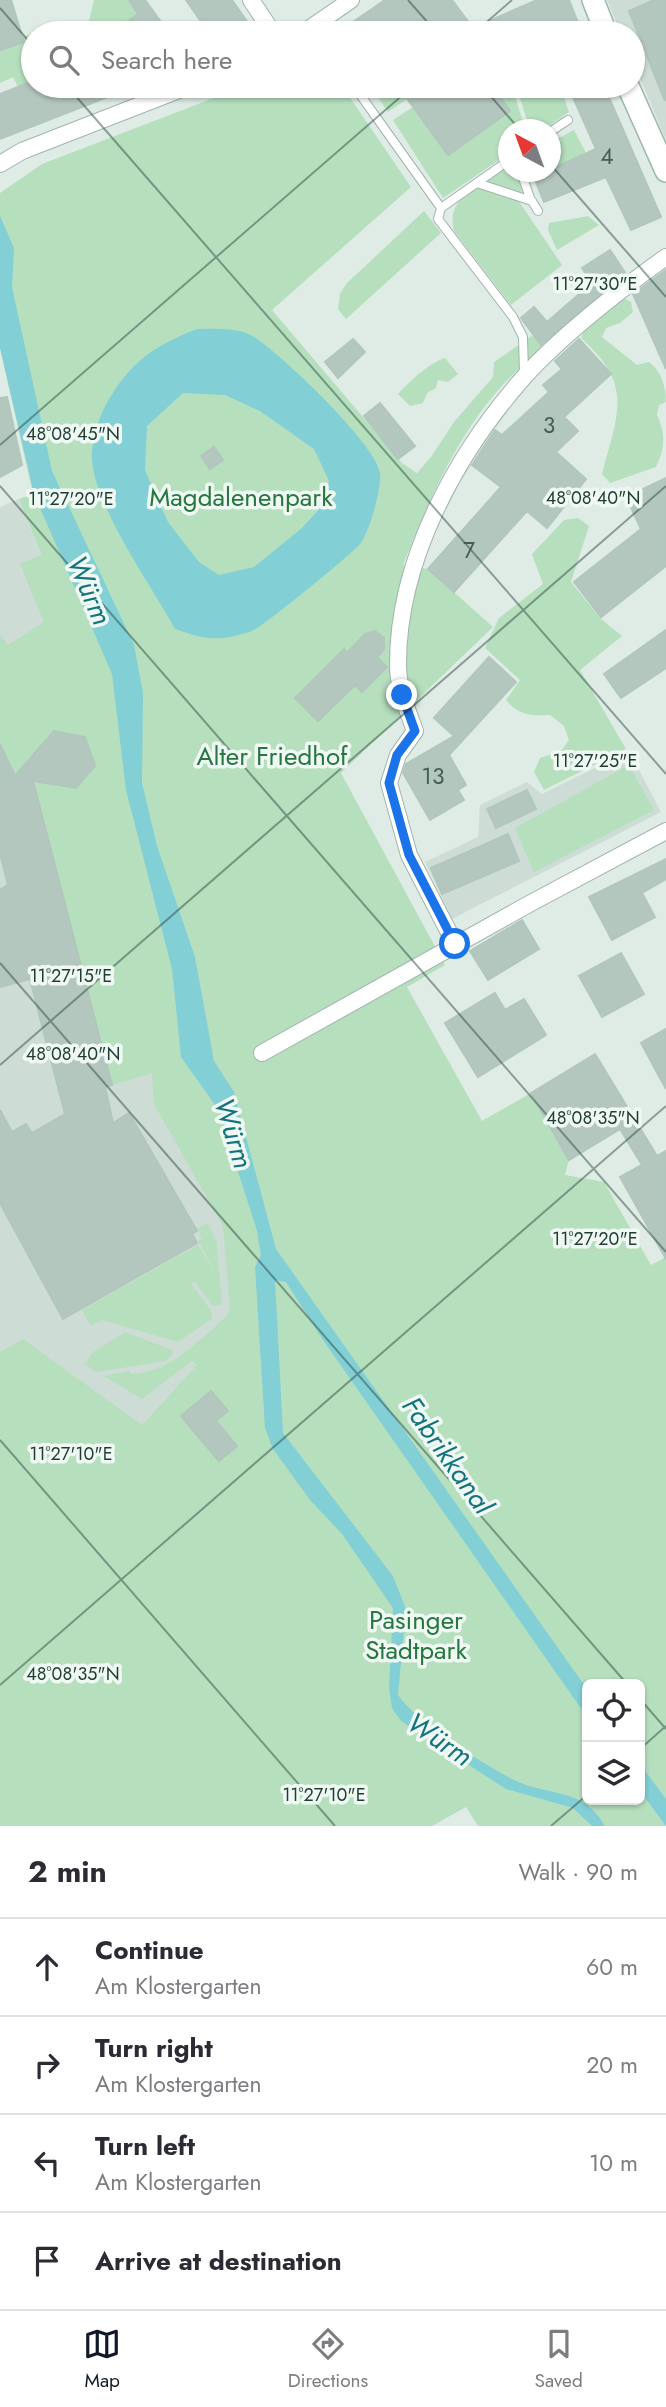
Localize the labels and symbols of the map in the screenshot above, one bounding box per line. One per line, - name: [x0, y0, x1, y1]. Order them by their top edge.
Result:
- north arrow: [498, 119, 561, 182]
- house number: 4: [600, 139, 614, 173]
- text: 11°27'30"E: [553, 271, 637, 297]
- house number: 3: [543, 408, 555, 442]
- text: 48°08'45"N: [26, 421, 120, 447]
- park label: Magdalenenpark: [149, 478, 333, 516]
- text: 48°08'40"N: [546, 485, 640, 511]
- text: 11°27'20"E: [28, 486, 114, 512]
- house number: 7: [463, 533, 475, 567]
- water label: Würm: [57, 549, 122, 631]
- route end: [386, 679, 417, 710]
- park label: Alter Friedhof: [196, 737, 348, 775]
- text: 11°27'25"E: [553, 748, 637, 774]
- house number: 13: [422, 759, 444, 793]
- route start: [439, 928, 470, 959]
- text: 11°27'15"E: [30, 963, 112, 989]
- text: 48°08'40"N: [26, 1041, 120, 1067]
- water label: Würm: [203, 1093, 264, 1173]
- text: 48°08'35"N: [546, 1105, 640, 1131]
- text: 11°27'20"E: [552, 1226, 638, 1252]
- water label: Fabrikkanal: [392, 1388, 504, 1524]
- text: 11°27'10"E: [29, 1441, 113, 1467]
- park label: Pasinger Stadtpark: [365, 1601, 467, 1669]
- text: 48°08'35"N: [26, 1661, 120, 1687]
- water label: Würm: [399, 1702, 481, 1776]
- text: 11°27'10"E: [282, 1782, 366, 1808]

